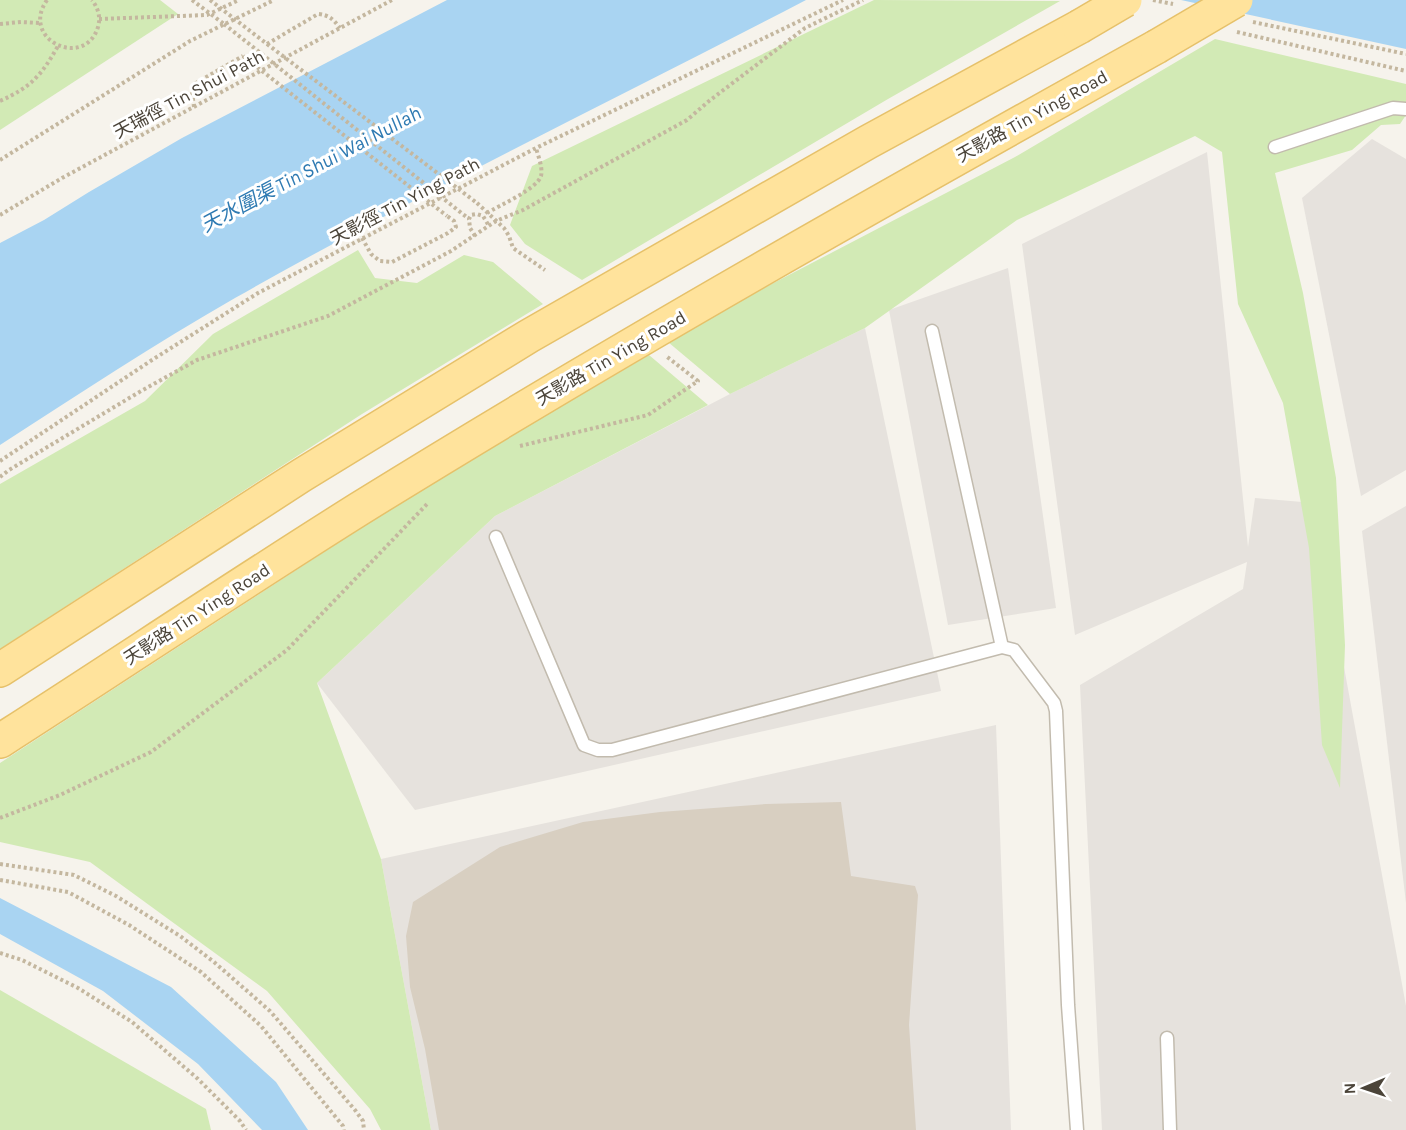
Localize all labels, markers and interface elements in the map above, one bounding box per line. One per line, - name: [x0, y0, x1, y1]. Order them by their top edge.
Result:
- street label: 天瑞徑 Tin Shui Path: [110, 45, 268, 143]
- street label: 天影路 Tin Ying Road: [952, 65, 1112, 167]
- water label: 天水圍渠 Tin Shui Wai Nullah: [197, 101, 425, 237]
- street label: 天影徑 Tin Ying Path: [327, 152, 483, 250]
- street label: 天影路 Tin Ying Road: [532, 306, 690, 410]
- street label: 天影路 Tin Ying Road: [120, 559, 274, 669]
- north arrow: [1334, 1058, 1394, 1118]
- text: N: [1340, 1082, 1359, 1095]

